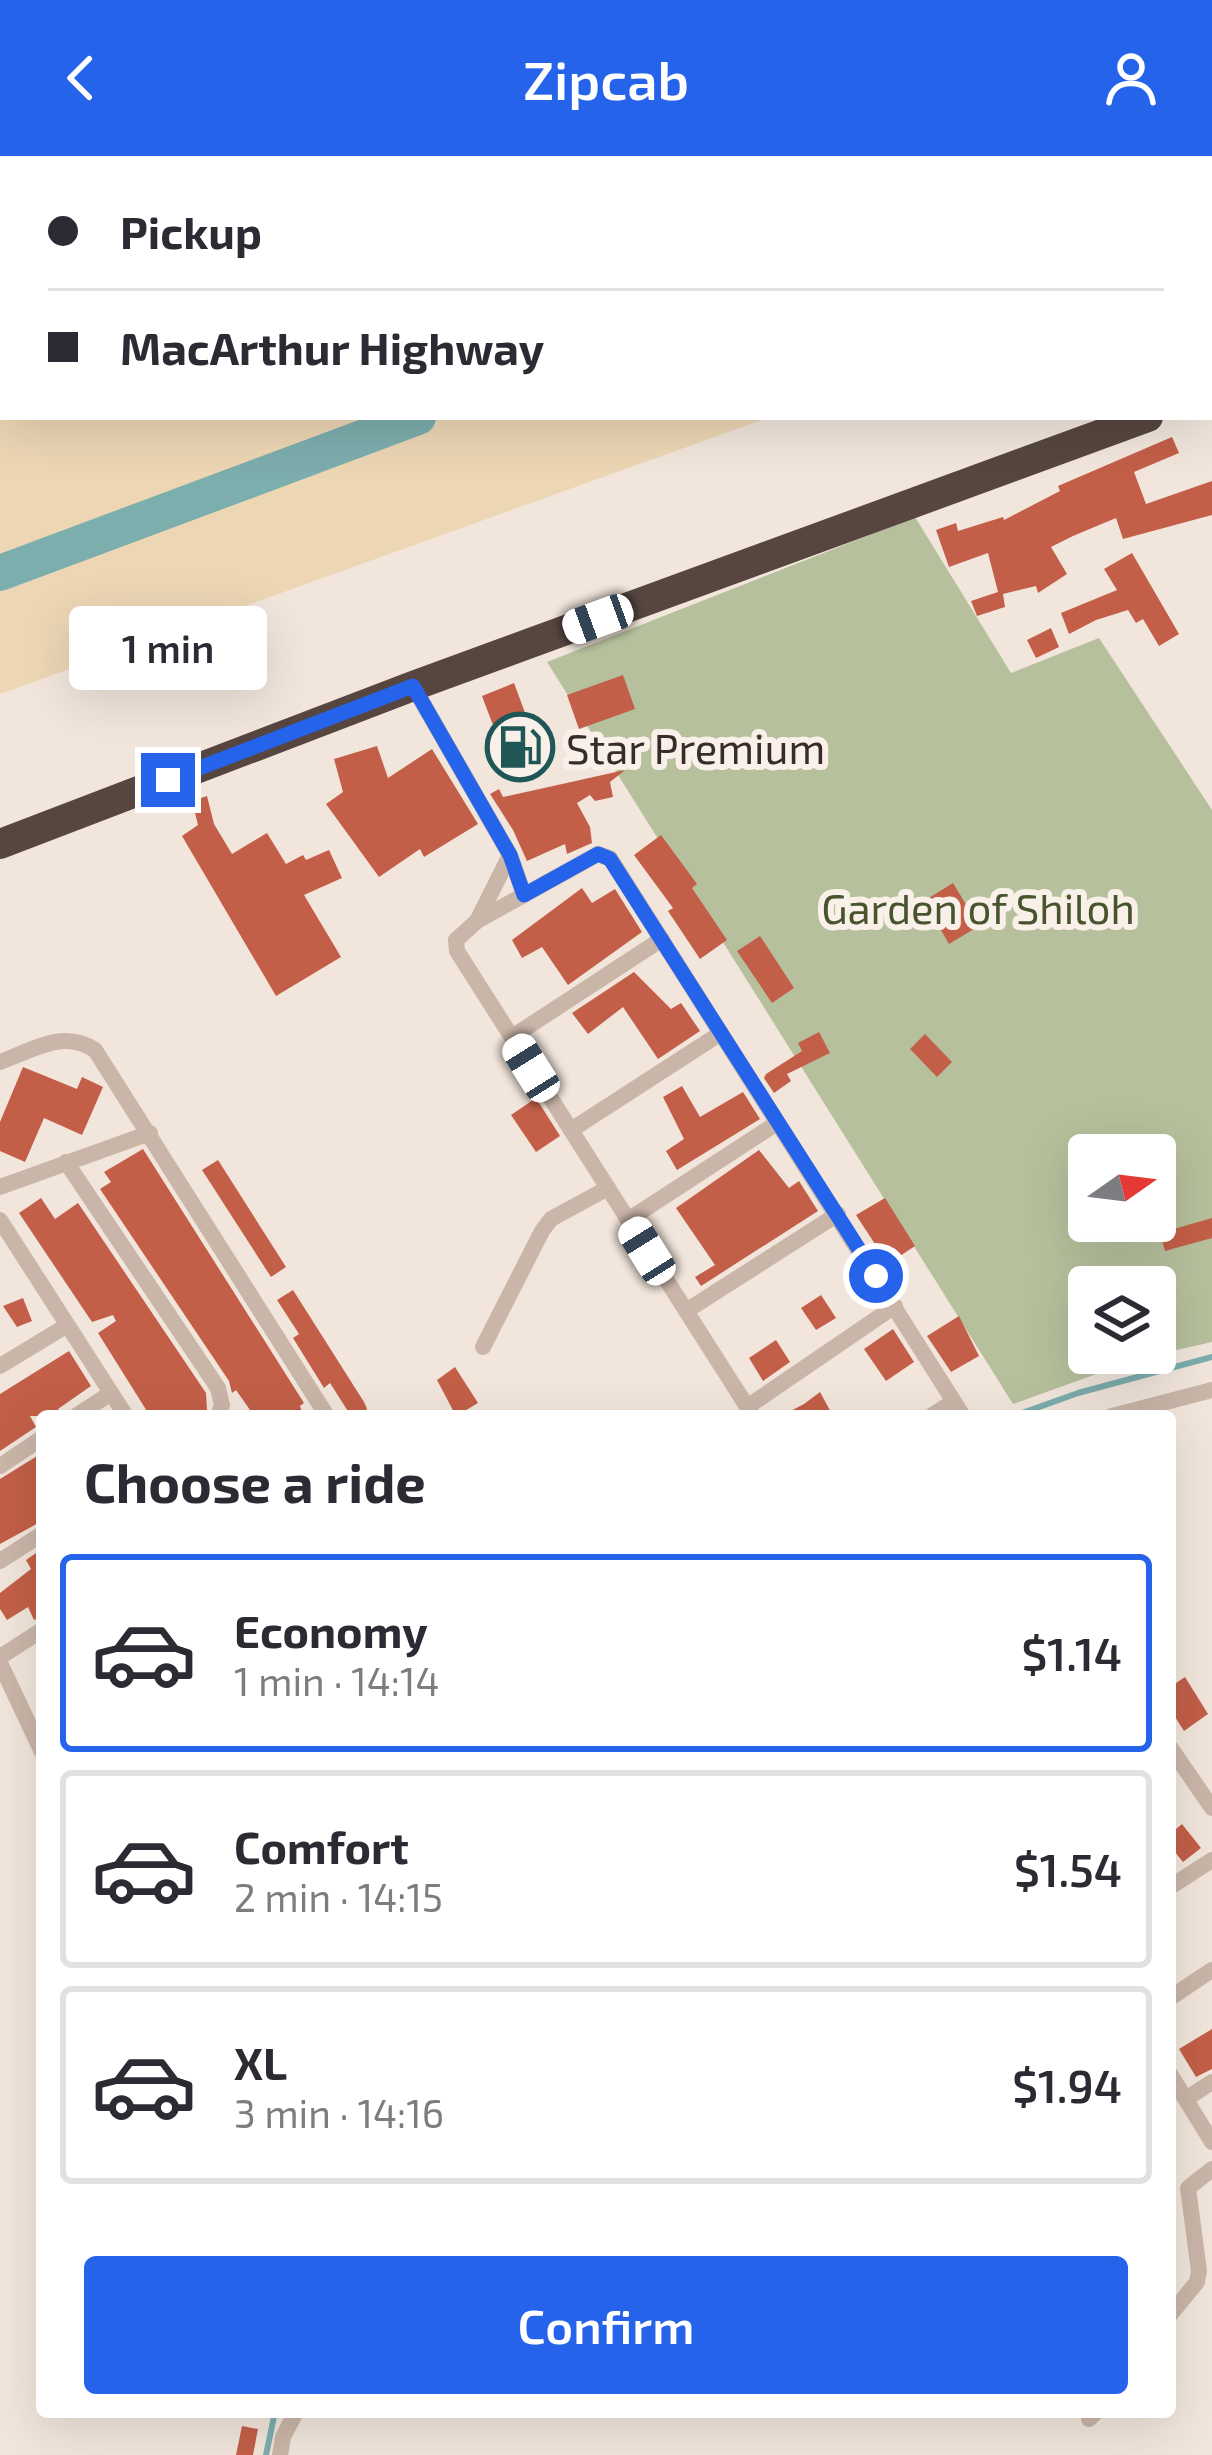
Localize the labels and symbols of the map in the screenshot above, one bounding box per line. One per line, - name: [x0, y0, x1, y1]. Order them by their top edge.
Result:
- car: [558, 590, 638, 648]
- callout: 1 min: [69, 606, 267, 690]
- fuel station icon: Star Premium: [485, 712, 555, 782]
- place label: Star Premium: [566, 722, 825, 772]
- route end: [141, 753, 195, 807]
- park label: Garden of Shiloh: [821, 882, 1135, 932]
- car: [497, 1028, 565, 1108]
- north arrow: [1068, 1134, 1176, 1242]
- car: [613, 1211, 681, 1291]
- route start: [849, 1249, 903, 1303]

